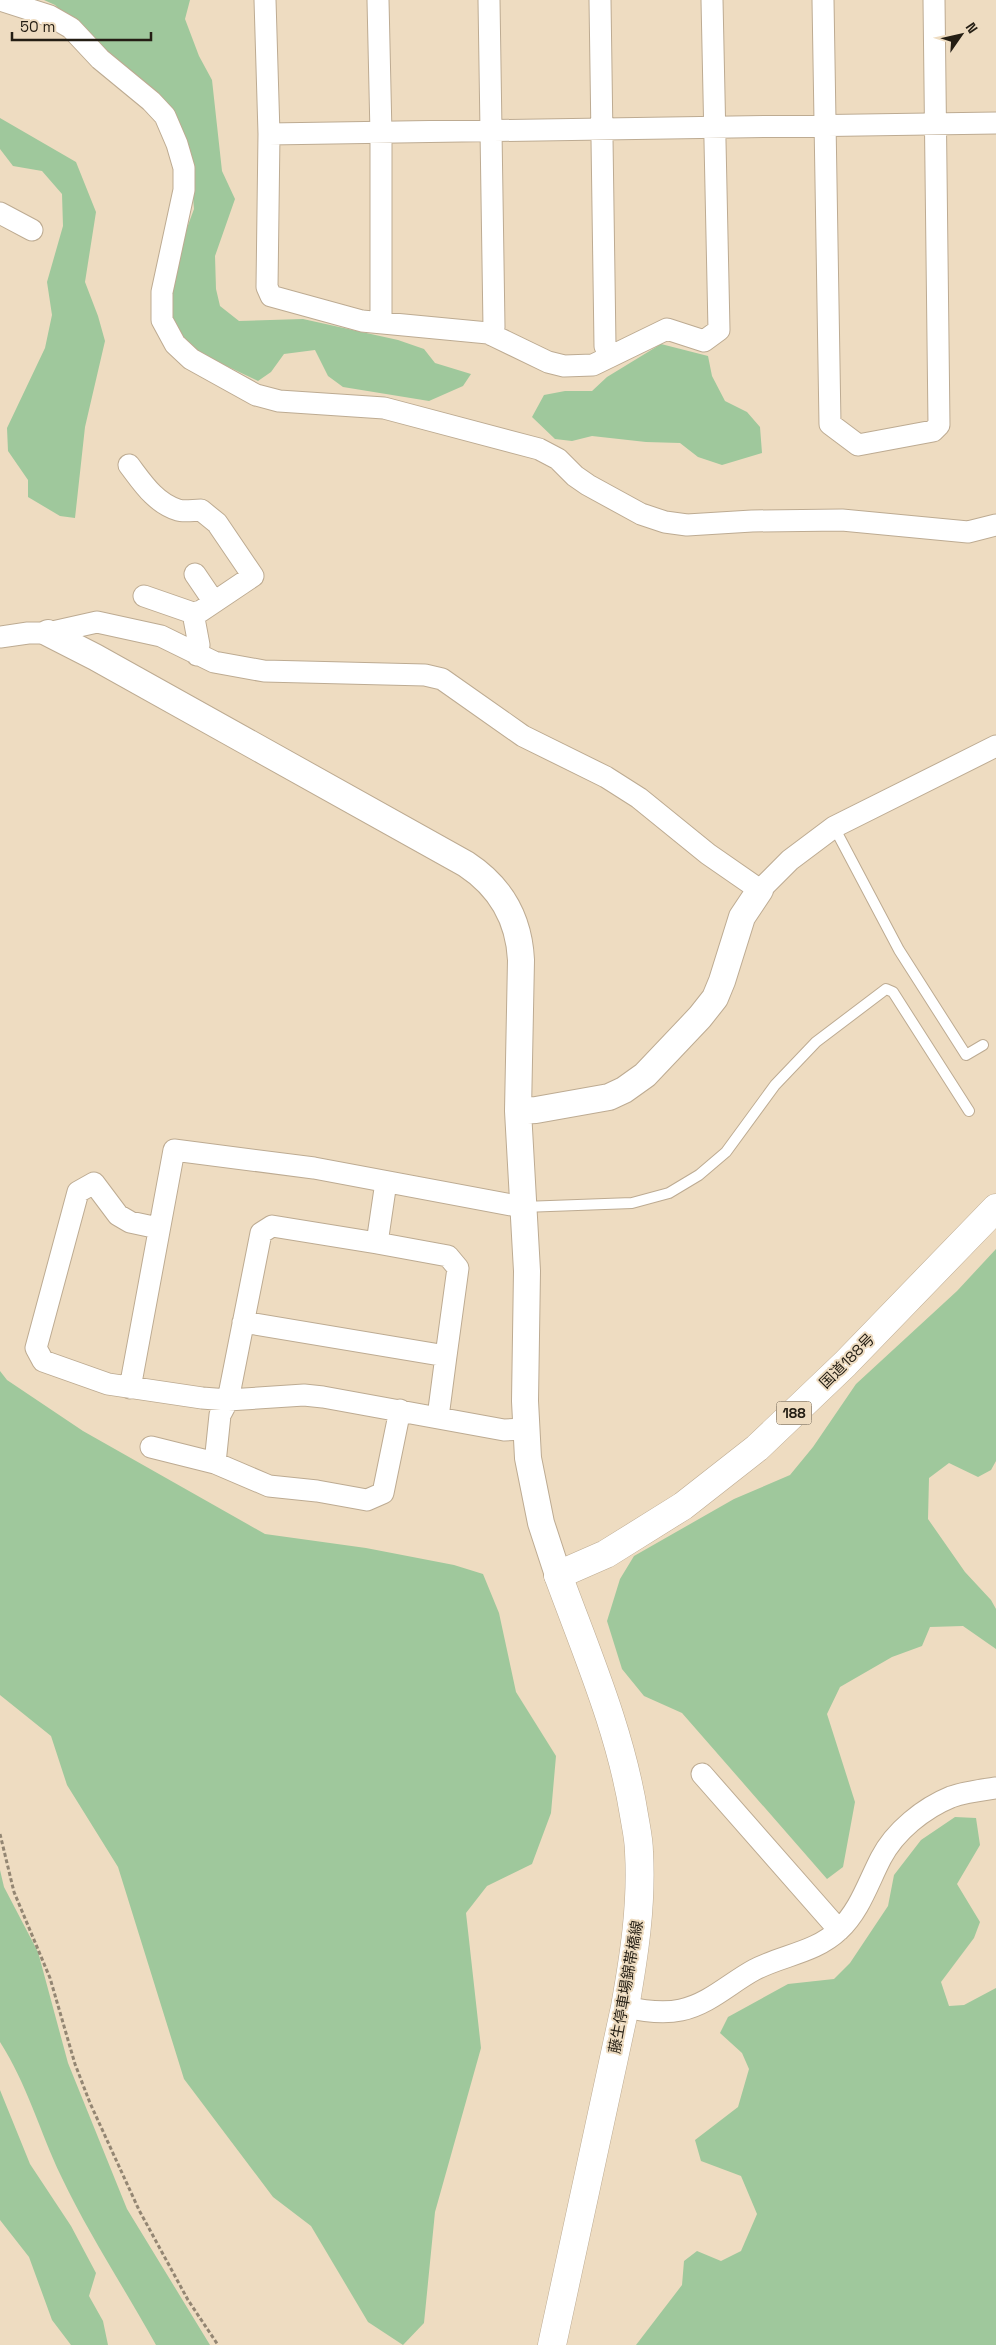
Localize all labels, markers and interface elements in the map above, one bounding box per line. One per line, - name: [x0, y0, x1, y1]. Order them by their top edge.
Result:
- scale bar: [12, 10, 151, 42]
- north arrow: [936, 10, 986, 60]
- text: 50 m: [20, 17, 55, 36]
- text: N: [962, 19, 982, 37]
- street label: 国道188号: [815, 1329, 878, 1392]
- road number: 188: [776, 1402, 812, 1425]
- street label: 藤生停車場錦帯橋線: [604, 1919, 647, 2055]

